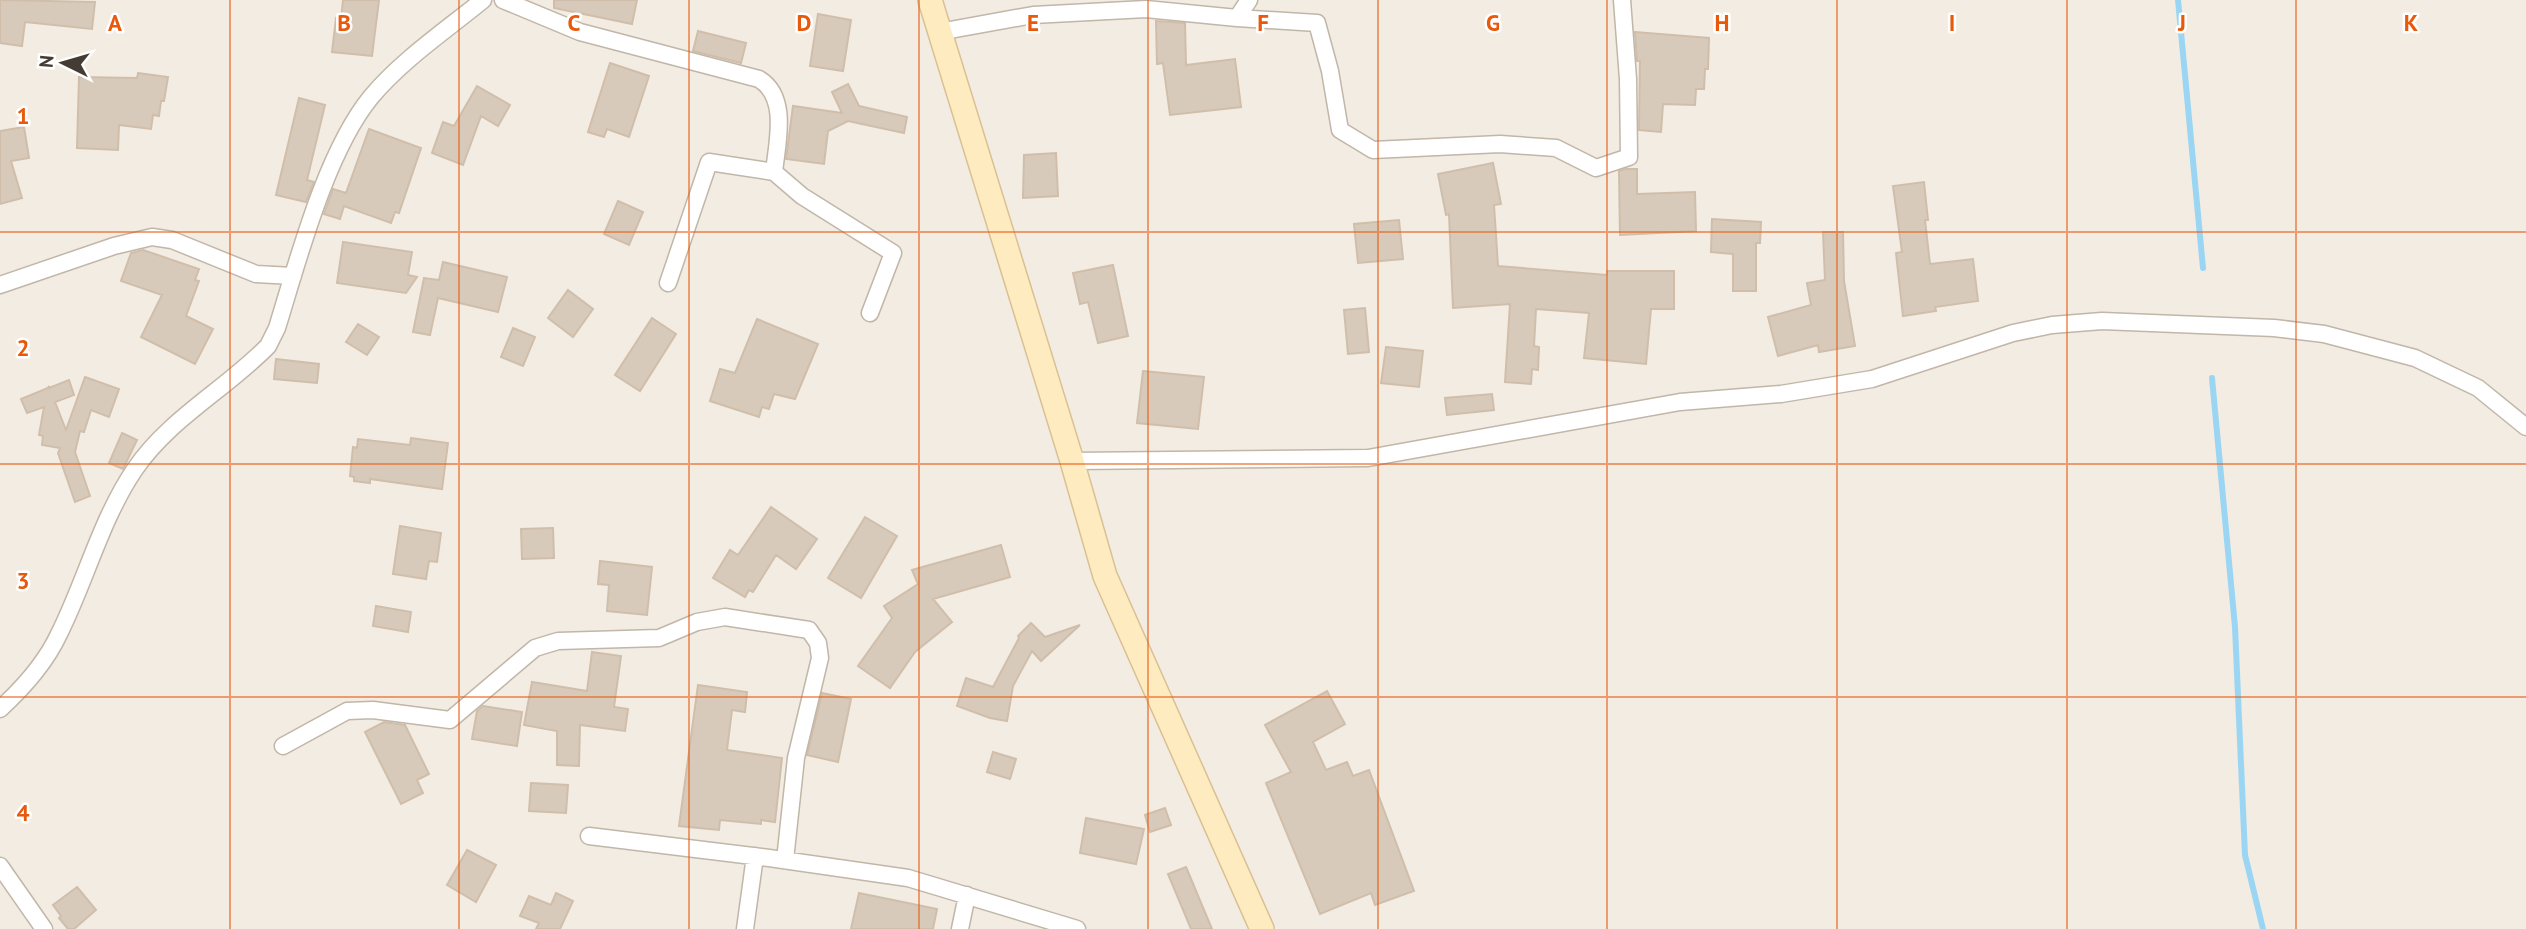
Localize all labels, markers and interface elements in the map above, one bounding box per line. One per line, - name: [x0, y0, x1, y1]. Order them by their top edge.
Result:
- text: A: [108, 8, 122, 37]
- text: B: [337, 8, 351, 37]
- text: C: [568, 8, 581, 37]
- text: D: [797, 8, 811, 37]
- text: E: [1027, 8, 1039, 37]
- text: F: [1257, 8, 1269, 37]
- text: G: [1486, 8, 1500, 37]
- text: H: [1715, 8, 1729, 37]
- text: I: [1949, 8, 1955, 37]
- text: J: [2177, 8, 2186, 37]
- text: K: [2404, 8, 2418, 37]
- north arrow: [28, 28, 98, 98]
- text: N: [34, 54, 59, 69]
- text: 1: [16, 101, 30, 130]
- text: 2: [16, 333, 30, 362]
- text: 3: [16, 566, 30, 595]
- text: 4: [16, 798, 30, 827]

